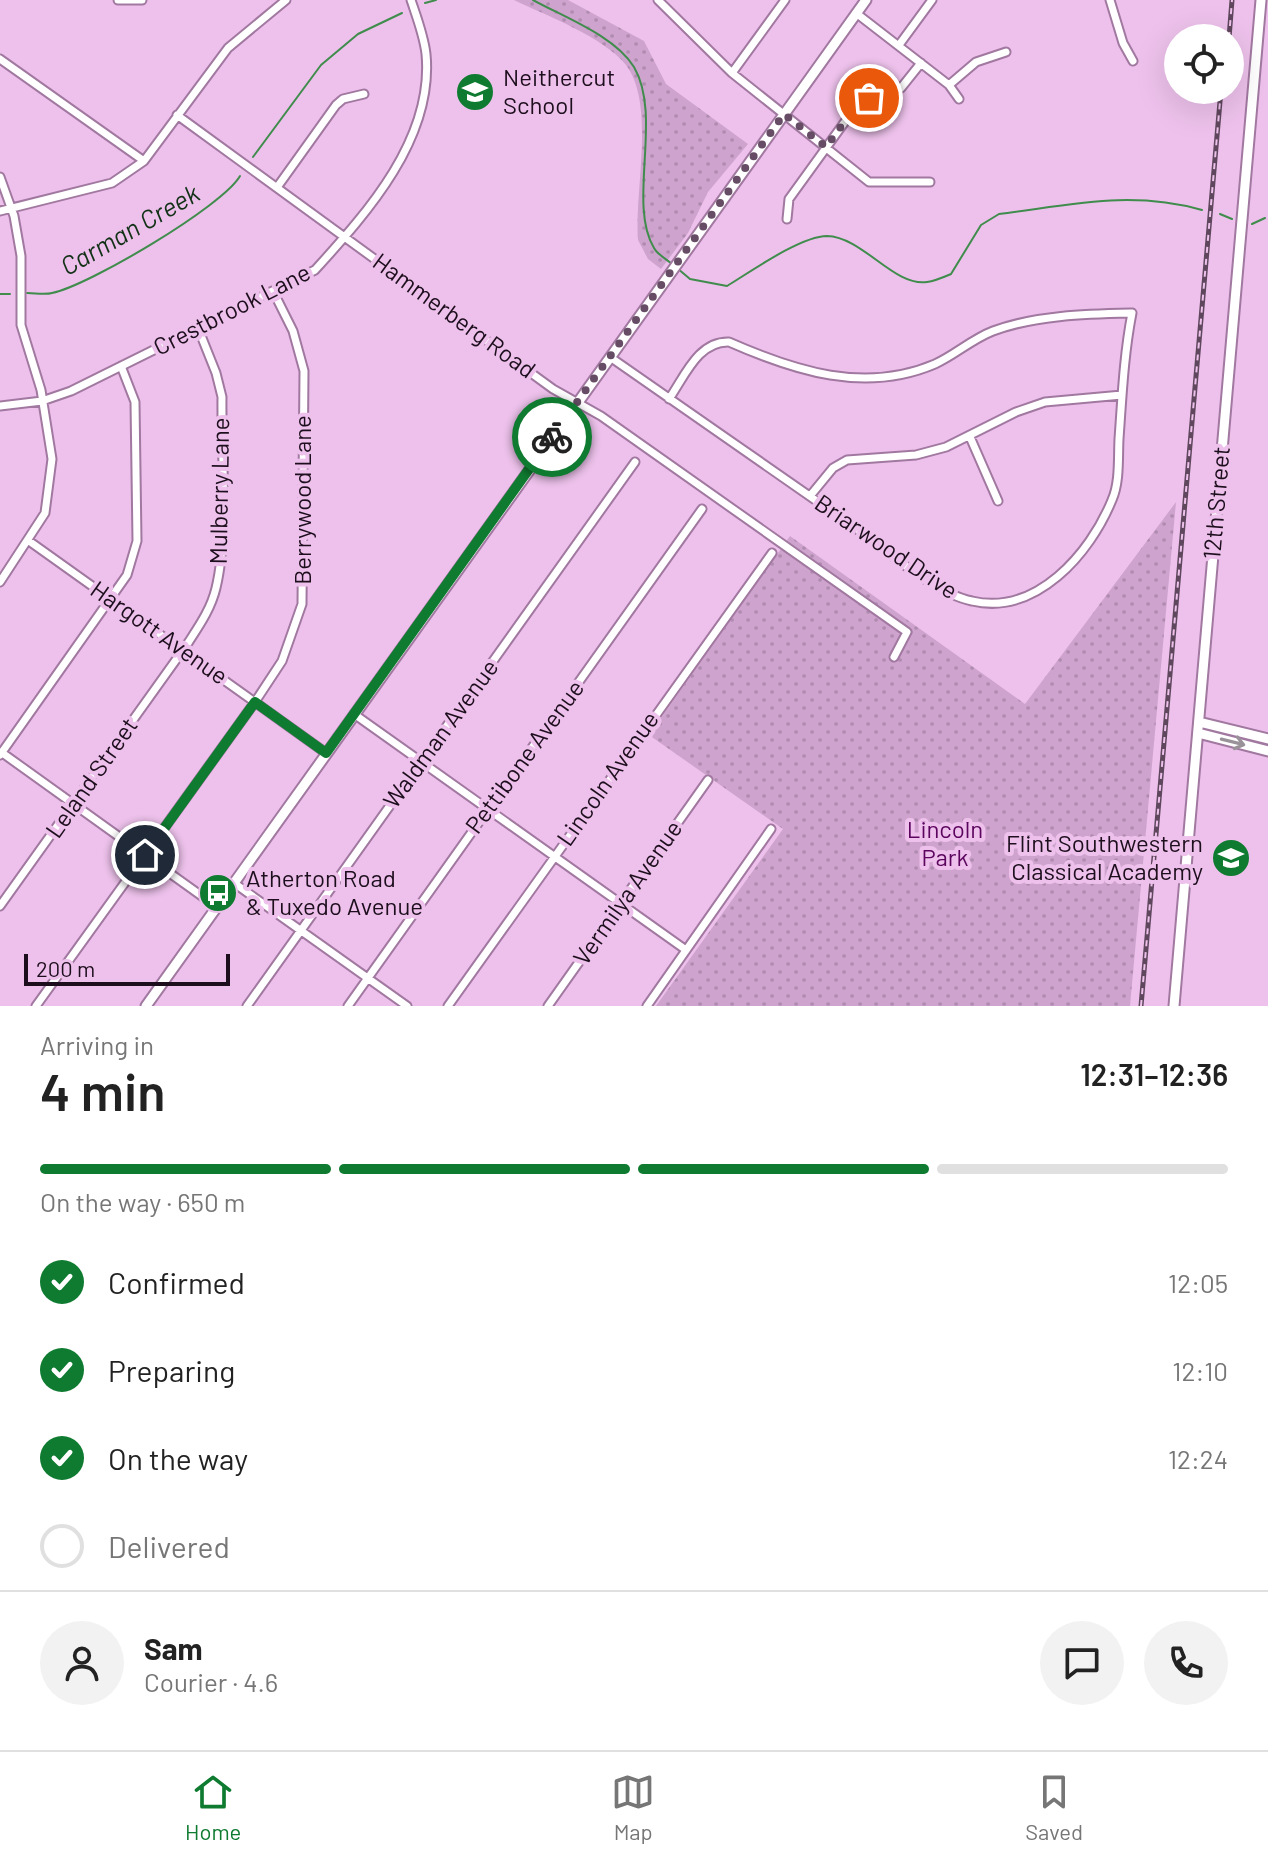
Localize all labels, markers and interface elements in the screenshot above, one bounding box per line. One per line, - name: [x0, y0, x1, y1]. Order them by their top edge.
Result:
- map controls: [1164, 24, 1244, 104]
- button: locate: [1164, 24, 1244, 104]
- place label: Neithercut School: [503, 62, 615, 119]
- pin: [835, 64, 903, 132]
- school or university icon: Neithercut School: [454, 71, 496, 113]
- icon: bag: [847, 76, 891, 120]
- water label: Carman Creek: [54, 176, 204, 281]
- street label: Hammerberg Road: [368, 246, 542, 384]
- street label: Crestbrook Lane: [148, 257, 315, 361]
- courier: [512, 397, 592, 477]
- street label: Berrywood Lane: [287, 415, 316, 585]
- icon: bike: [530, 415, 574, 459]
- street label: Mulberry Lane: [203, 417, 234, 565]
- street label: 12th Street: [1196, 445, 1235, 561]
- street label: Briarwood Drive: [810, 487, 964, 604]
- street label: Hargott Avenue: [86, 574, 234, 690]
- street label: Waldman Avenue: [376, 653, 504, 813]
- street label: Pettibone Avenue: [458, 674, 589, 839]
- street label: Lincoln Avenue: [550, 705, 664, 851]
- street label: Leland Street: [39, 711, 143, 843]
- one-way arrow: [1219, 736, 1245, 751]
- street label: Vermilya Avenue: [566, 814, 687, 970]
- park label: Lincoln Park: [907, 814, 983, 871]
- pin: [111, 821, 179, 889]
- place label: Flint Southwestern Classical Academy: [1006, 828, 1203, 885]
- icon: home: [123, 833, 167, 877]
- school or university icon: Flint Southwestern Classical Academy: [1210, 837, 1252, 879]
- place label: Atherton Road & Tuxedo Avenue: [246, 863, 423, 920]
- bus stop icon: Atherton Road & Tuxedo Avenue: [197, 872, 239, 914]
- scale bar: [24, 950, 230, 986]
- text: 200 m: [36, 955, 95, 981]
- text: Arriving in: [40, 1029, 154, 1060]
- text: 12:31–12:36: [1080, 1056, 1228, 1092]
- text: 4 min: [40, 1059, 165, 1121]
- text: On the way · 650 m: [40, 1186, 245, 1217]
- icon: check: [40, 1260, 84, 1304]
- text: Confirmed: [108, 1264, 245, 1300]
- text: 12:05: [1168, 1267, 1228, 1298]
- icon: check: [40, 1348, 84, 1392]
- text: Preparing: [108, 1352, 235, 1388]
- text: 12:10: [1172, 1355, 1228, 1386]
- icon: check: [40, 1436, 84, 1480]
- text: On the way: [108, 1440, 248, 1476]
- text: 12:24: [1168, 1443, 1228, 1474]
- text: Delivered: [108, 1528, 230, 1564]
- button: person: [40, 1621, 124, 1705]
- button: chat: [1040, 1621, 1124, 1705]
- button: phone: [1144, 1621, 1228, 1705]
- text: Sam: [144, 1630, 203, 1666]
- text: Courier · 4.6: [144, 1666, 278, 1697]
- tab: Home: [185, 1770, 241, 1844]
- tab: Map: [611, 1770, 655, 1844]
- tab: Saved: [1025, 1770, 1083, 1844]

